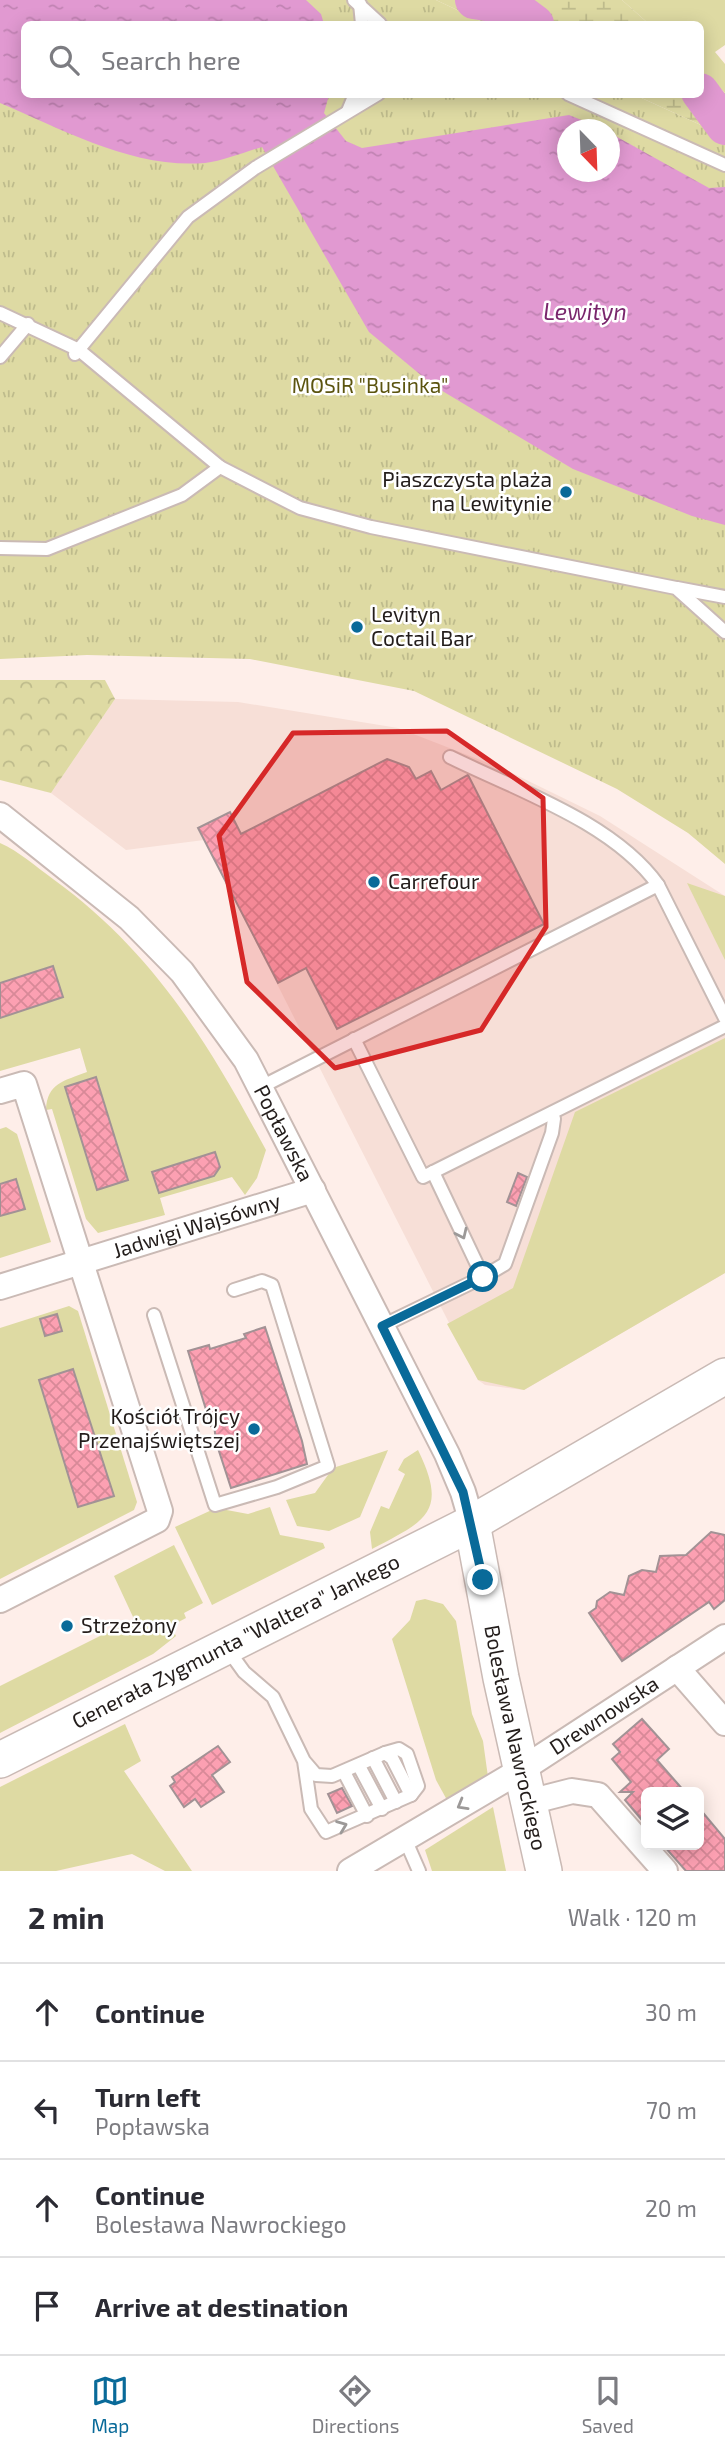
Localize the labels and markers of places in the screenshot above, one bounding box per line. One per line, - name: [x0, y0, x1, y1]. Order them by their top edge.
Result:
- place label: Piaszczysta plaża na Lewitynie: [382, 466, 552, 515]
- marker: Piaszczysta plaża na Lewitynie: [558, 484, 574, 500]
- place label: Levityn Coctail Bar: [371, 601, 474, 650]
- marker: Levityn Coctail Bar: [349, 619, 365, 635]
- place label: Carrefour: [388, 868, 480, 893]
- marker: Carrefour: [366, 874, 382, 890]
- place label: Kościół Trójcy Przenajświętszej: [78, 1403, 240, 1453]
- marker: Kościół Trójcy Przenajświętszej: [246, 1421, 262, 1437]
- place label: Strzeżony: [81, 1612, 177, 1637]
- marker: Strzeżony: [59, 1618, 75, 1634]

